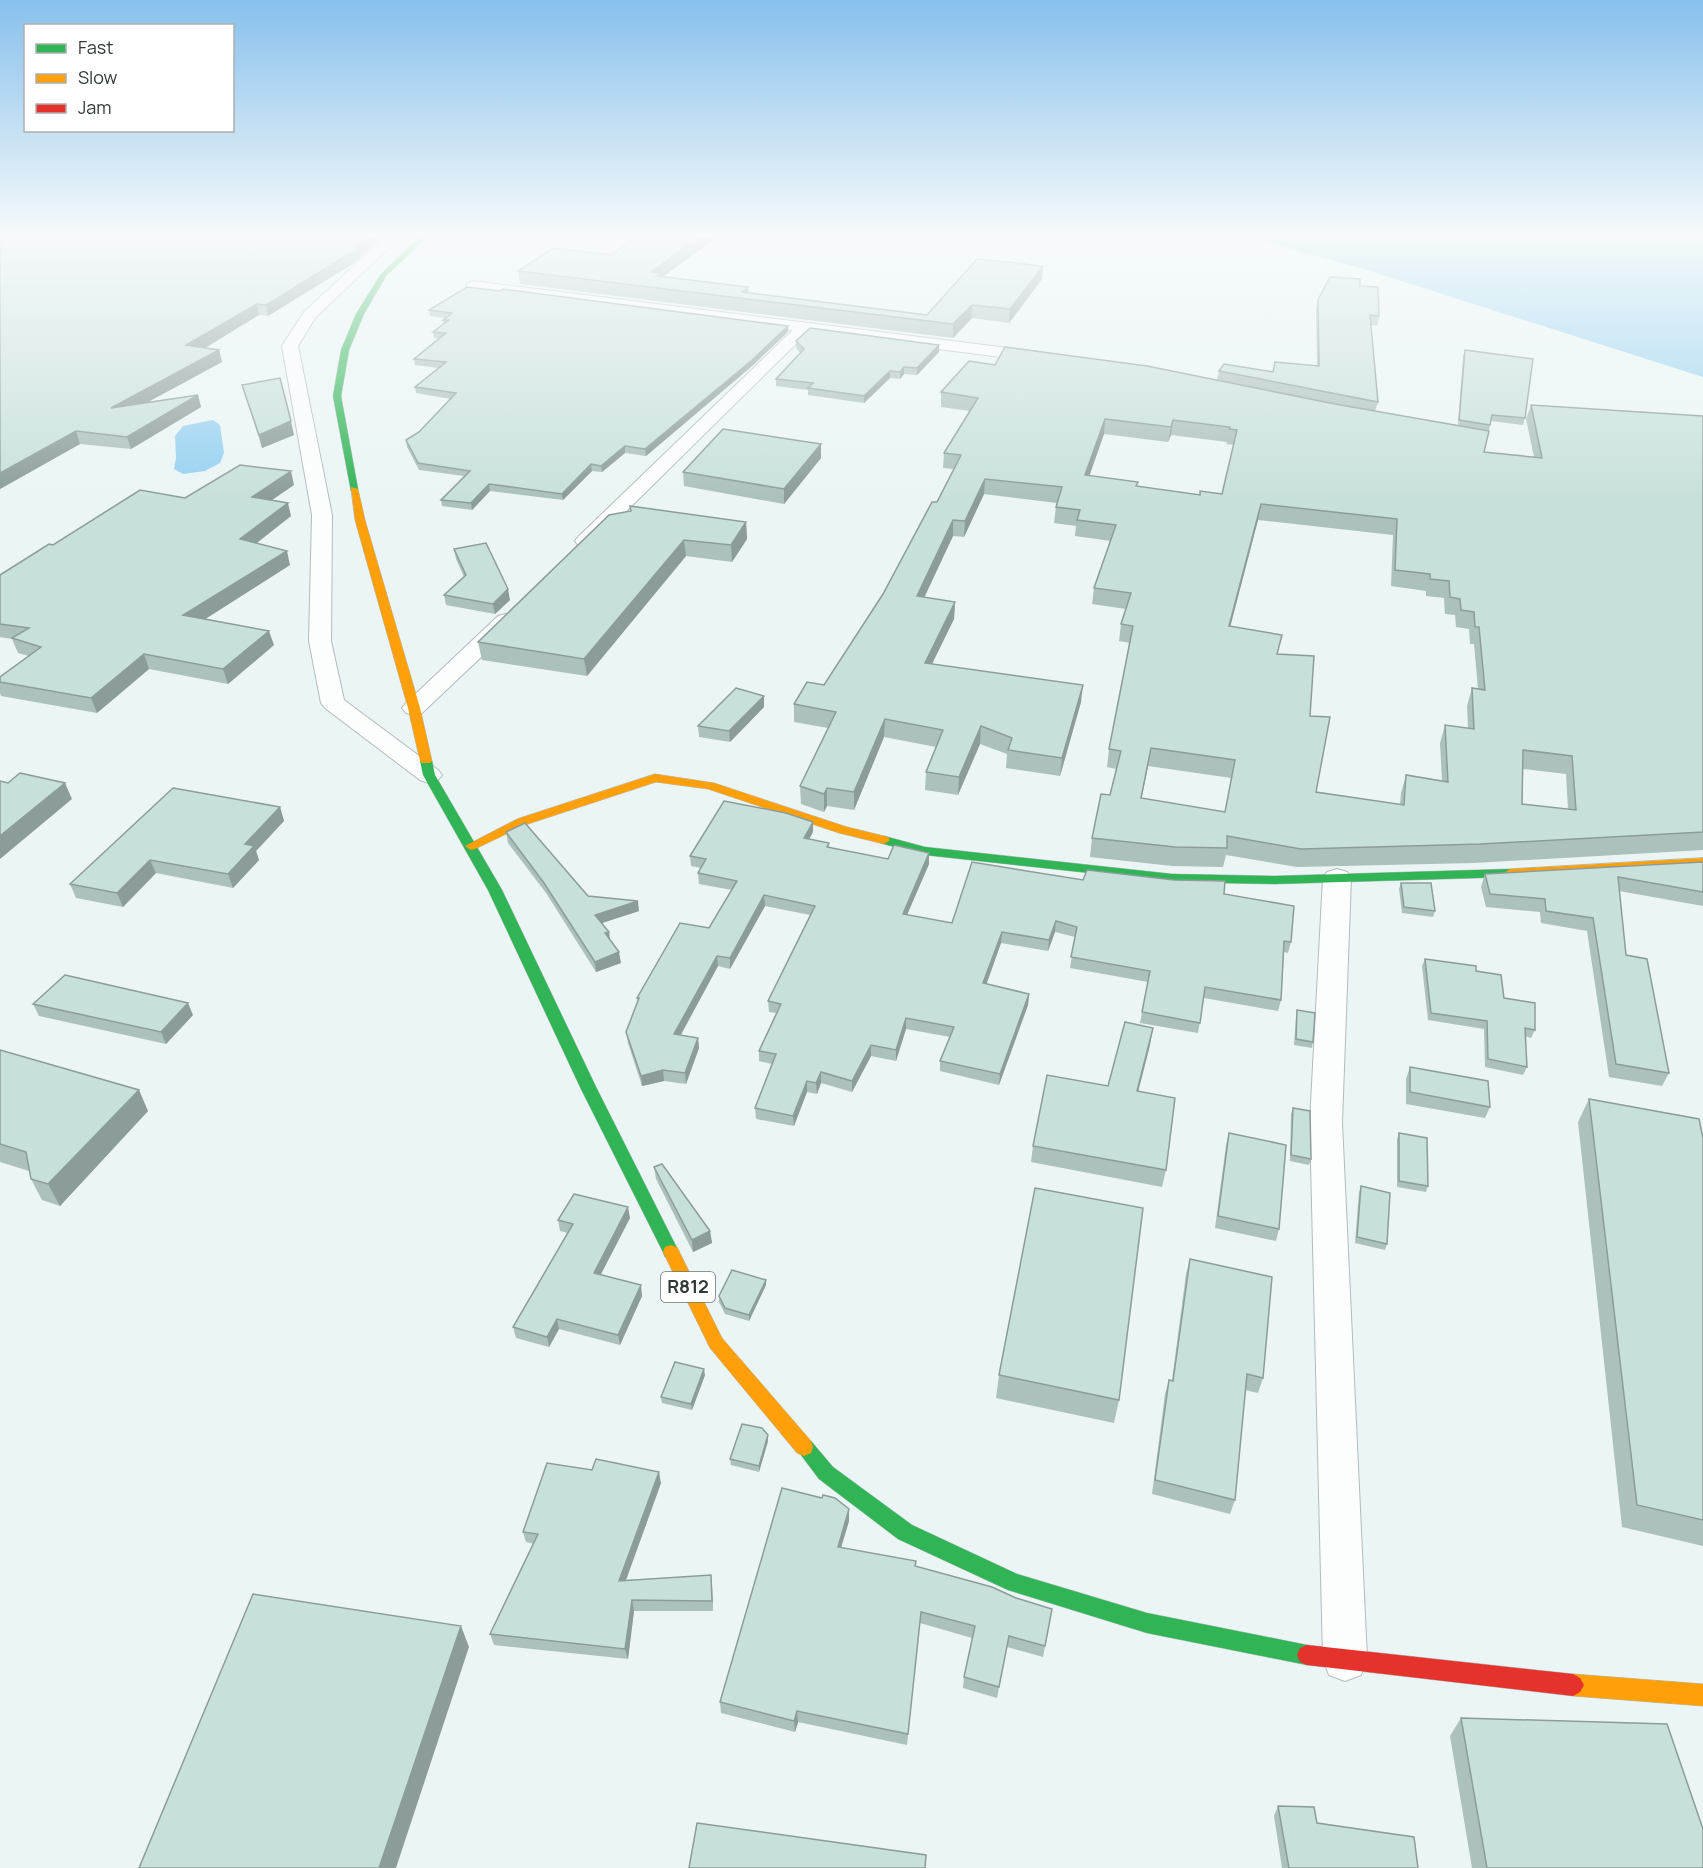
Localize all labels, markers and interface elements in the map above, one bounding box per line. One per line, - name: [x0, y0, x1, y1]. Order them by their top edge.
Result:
- legend: [24, 24, 234, 132]
- text: Fast: [78, 35, 113, 59]
- text: Slow: [78, 65, 118, 89]
- text: Jam: [78, 95, 112, 119]
- road number: R812: [661, 1272, 715, 1302]

